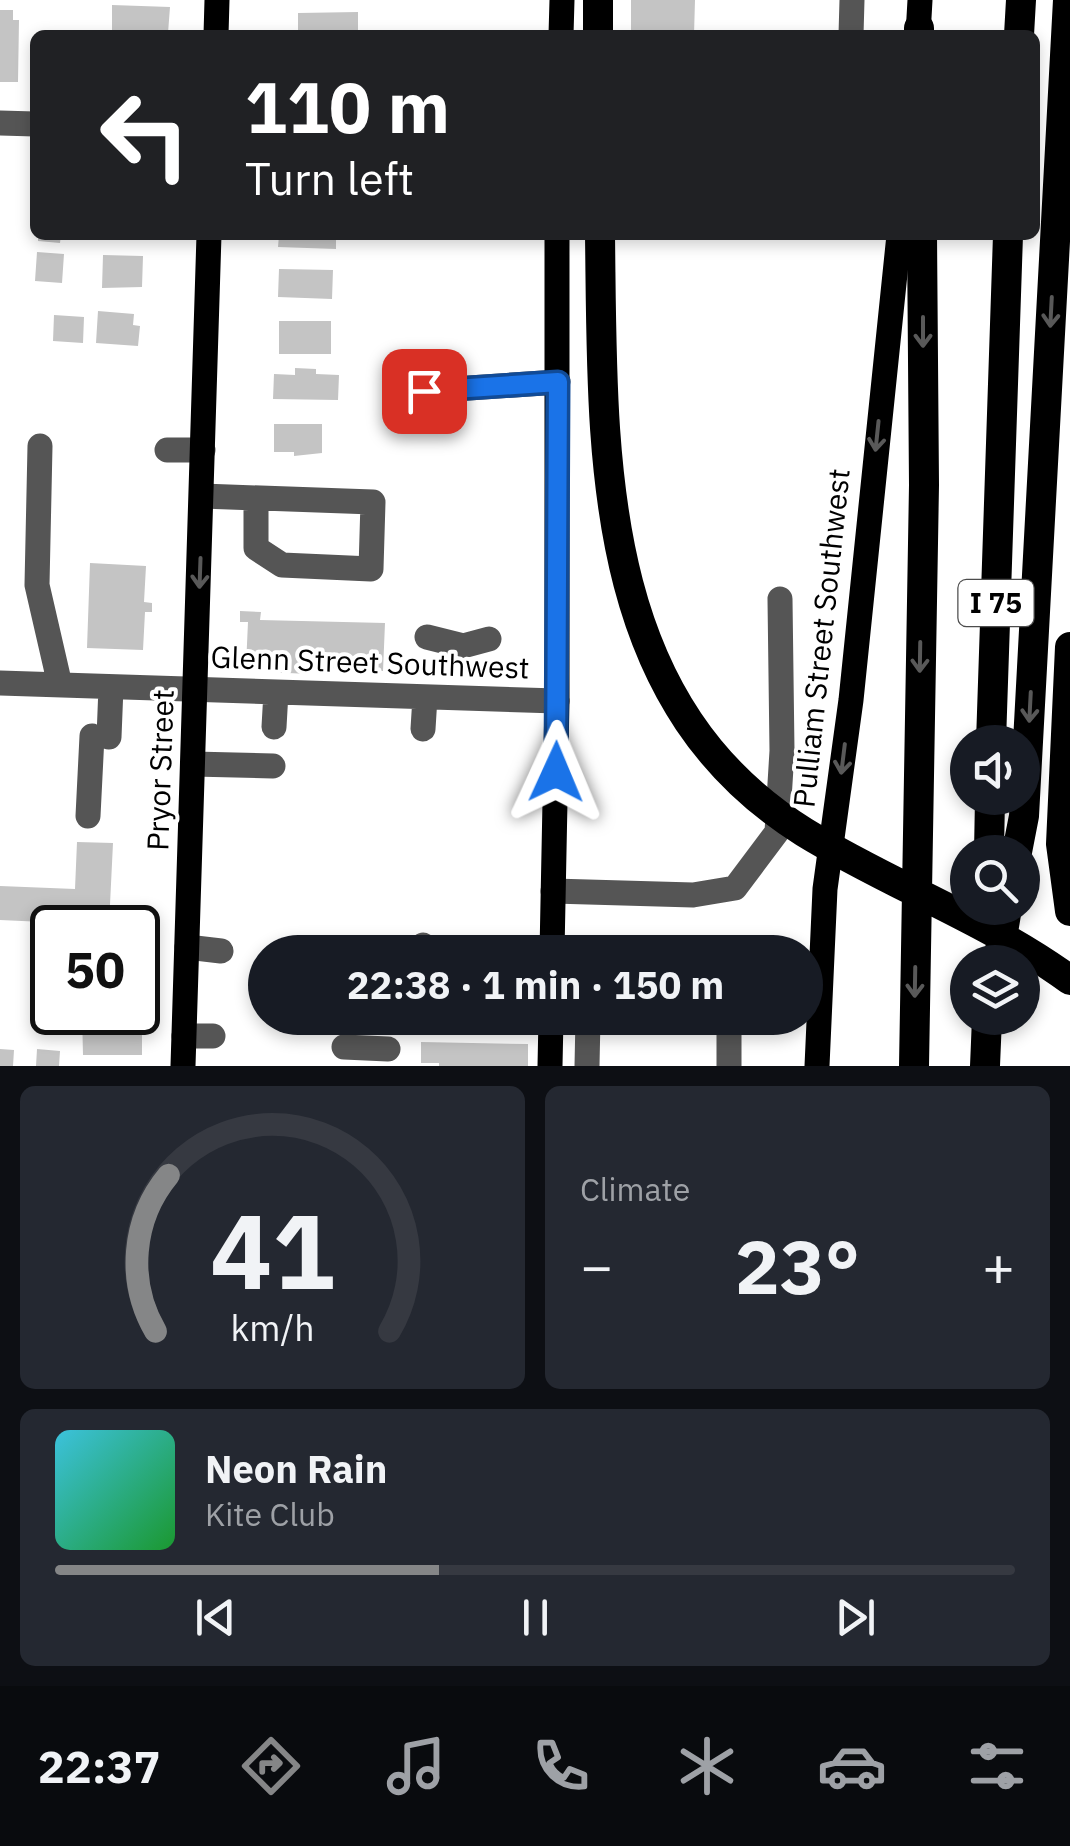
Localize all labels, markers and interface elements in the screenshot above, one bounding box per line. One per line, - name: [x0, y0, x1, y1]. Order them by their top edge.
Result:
- text: 110 m: [245, 61, 450, 152]
- icon: left: [80, 70, 210, 200]
- text: Turn left: [245, 149, 414, 207]
- one-way arrow: [1041, 296, 1060, 328]
- one-way arrow: [914, 316, 932, 348]
- pin: [382, 349, 467, 434]
- icon: arrive: [397, 364, 452, 419]
- one-way arrow: [867, 420, 886, 452]
- street label: Pulliam Street Southwest: [783, 466, 858, 809]
- one-way arrow: [190, 556, 209, 588]
- road number: I 75: [958, 580, 1034, 626]
- street label: Glenn Street Southwest: [210, 636, 530, 687]
- one-way arrow: [910, 640, 930, 673]
- street label: Pryor Street: [137, 689, 182, 851]
- one-way arrow: [1020, 690, 1039, 722]
- position arrow: [504, 720, 608, 824]
- map controls: [950, 725, 1040, 1035]
- button: sound: [950, 725, 1040, 815]
- one-way arrow: [833, 743, 851, 775]
- button: search: [950, 835, 1040, 925]
- speed limit sign: 50: [30, 905, 160, 1035]
- button: layers: [950, 945, 1040, 1035]
- text: 22:38 · 1 min · 150 m: [347, 960, 724, 1009]
- one-way arrow: [906, 966, 924, 998]
- text: Climate: [580, 1168, 690, 1210]
- text: 41: [210, 1182, 335, 1318]
- text: 23°: [735, 1217, 860, 1315]
- text: −: [580, 1230, 613, 1301]
- text: +: [982, 1230, 1015, 1301]
- text: km/h: [230, 1304, 315, 1351]
- text: Neon Rain: [205, 1444, 387, 1493]
- text: Kite Club: [205, 1493, 335, 1535]
- icon: previous: [188, 1590, 243, 1645]
- icon: pause: [508, 1590, 563, 1645]
- icon: next: [828, 1590, 883, 1645]
- icon: directions: [236, 1731, 306, 1801]
- icon: music: [381, 1731, 451, 1801]
- icon: phone: [526, 1731, 596, 1801]
- icon: climate: [672, 1731, 742, 1801]
- icon: car: [817, 1731, 887, 1801]
- icon: filters: [962, 1731, 1032, 1801]
- text: 22:37: [38, 1737, 161, 1795]

